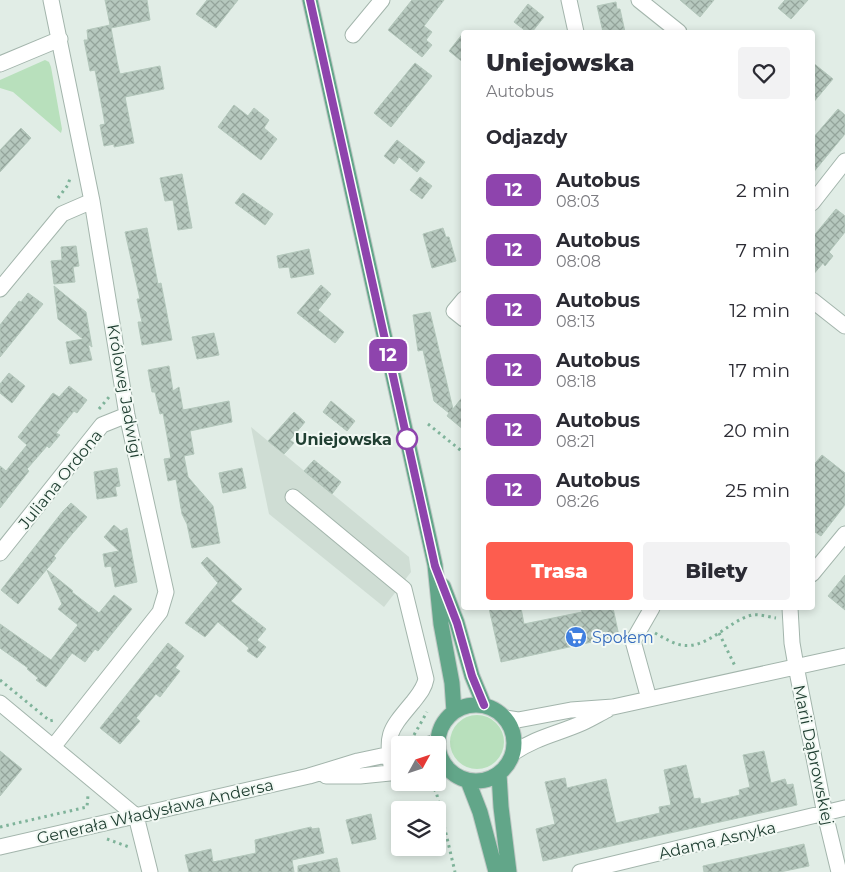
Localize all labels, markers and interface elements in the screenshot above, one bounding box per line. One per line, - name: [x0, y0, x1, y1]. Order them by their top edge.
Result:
- button: heart: [738, 47, 790, 99]
- text: Uniejowska: [486, 48, 635, 77]
- text: Autobus: [486, 82, 554, 101]
- text: Odjazdy: [486, 126, 567, 149]
- text: Autobus: [556, 169, 640, 192]
- text: 12: [505, 179, 522, 201]
- text: 2 min: [736, 179, 790, 202]
- text: 08:03: [556, 192, 600, 211]
- text: Autobus: [556, 229, 640, 252]
- text: 12: [505, 239, 522, 261]
- text: 7 min: [736, 239, 790, 262]
- text: 08:08: [556, 252, 601, 271]
- text: Autobus: [556, 289, 640, 312]
- text: 12: [505, 299, 522, 321]
- text: 12 min: [729, 299, 790, 322]
- text: 08:13: [556, 312, 595, 331]
- street label: Królowej Jadwigi: [103, 323, 146, 459]
- line badge: 12: [366, 339, 410, 371]
- text: 12: [379, 344, 397, 366]
- text: Autobus: [556, 349, 640, 372]
- text: 12: [505, 359, 522, 381]
- text: 17 min: [729, 359, 790, 382]
- text: 08:18: [556, 372, 596, 391]
- text: Autobus: [556, 409, 640, 432]
- text: 12: [505, 419, 522, 441]
- text: 20 min: [724, 419, 790, 442]
- street label: Juliana Ordona: [14, 426, 106, 533]
- marker: Uniejowska: [396, 428, 418, 450]
- place label: Uniejowska: [295, 430, 392, 449]
- text: 08:21: [556, 432, 595, 451]
- text: Autobus: [556, 469, 640, 492]
- text: 12: [505, 479, 522, 501]
- text: 25 min: [725, 479, 790, 502]
- text: 08:26: [556, 492, 599, 511]
- button: Trasa: [486, 542, 633, 600]
- button: Bilety: [643, 542, 790, 600]
- supermarket icon: Społem: [564, 625, 588, 649]
- place label: Społem: [592, 628, 654, 647]
- street label: Marii Dąbrowskiej: [789, 683, 838, 827]
- north arrow: [391, 736, 446, 791]
- map controls: [391, 736, 446, 856]
- street label: Generała Władysława Andersa: [35, 775, 275, 848]
- button: layers: [391, 801, 446, 856]
- street label: Adama Asnyka: [657, 818, 777, 863]

